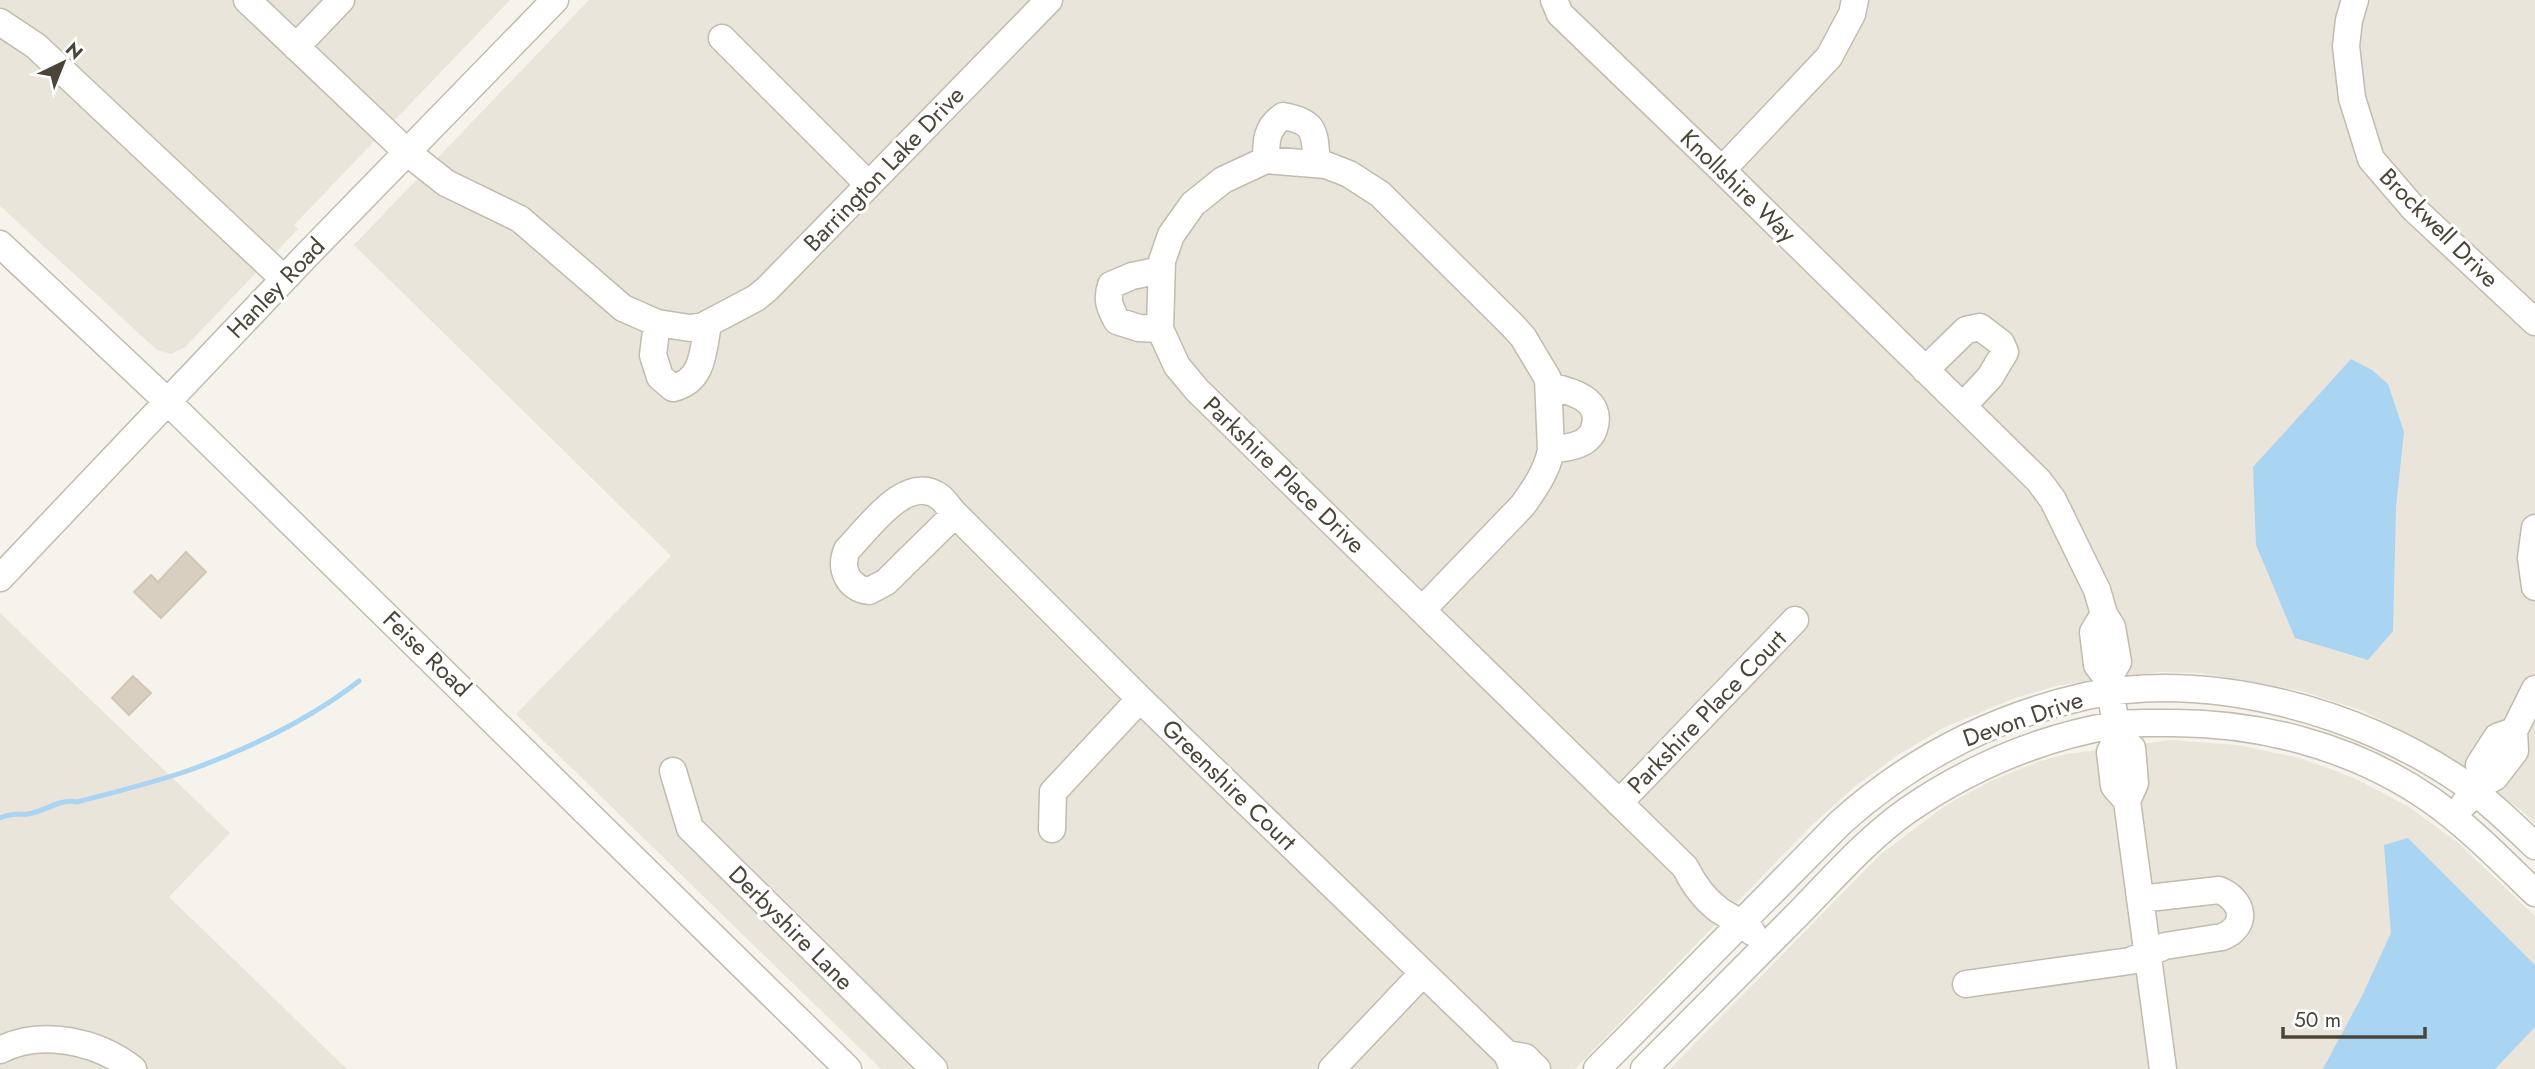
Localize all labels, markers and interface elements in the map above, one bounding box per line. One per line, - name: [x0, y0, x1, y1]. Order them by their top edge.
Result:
- north arrow: [28, 28, 98, 98]
- text: N: [60, 36, 89, 66]
- street label: Barrington Lake Drive: [795, 78, 972, 259]
- street label: Knollshire Way: [1672, 121, 1805, 250]
- street label: Brockwell Drive: [2372, 160, 2507, 295]
- street label: Hanley Road: [218, 229, 333, 346]
- street label: Parkshire Place Drive: [1195, 388, 1373, 561]
- street label: Feise Road: [375, 603, 479, 705]
- street label: Parkshire Place Court: [1619, 622, 1794, 802]
- street label: Devon Drive: [1958, 682, 2088, 755]
- street label: Greenshire Court: [1154, 711, 1305, 858]
- street label: Derbyshire Lane: [721, 857, 862, 998]
- scale bar: [2283, 996, 2425, 1040]
- text: 50 m: [2294, 1005, 2341, 1035]

